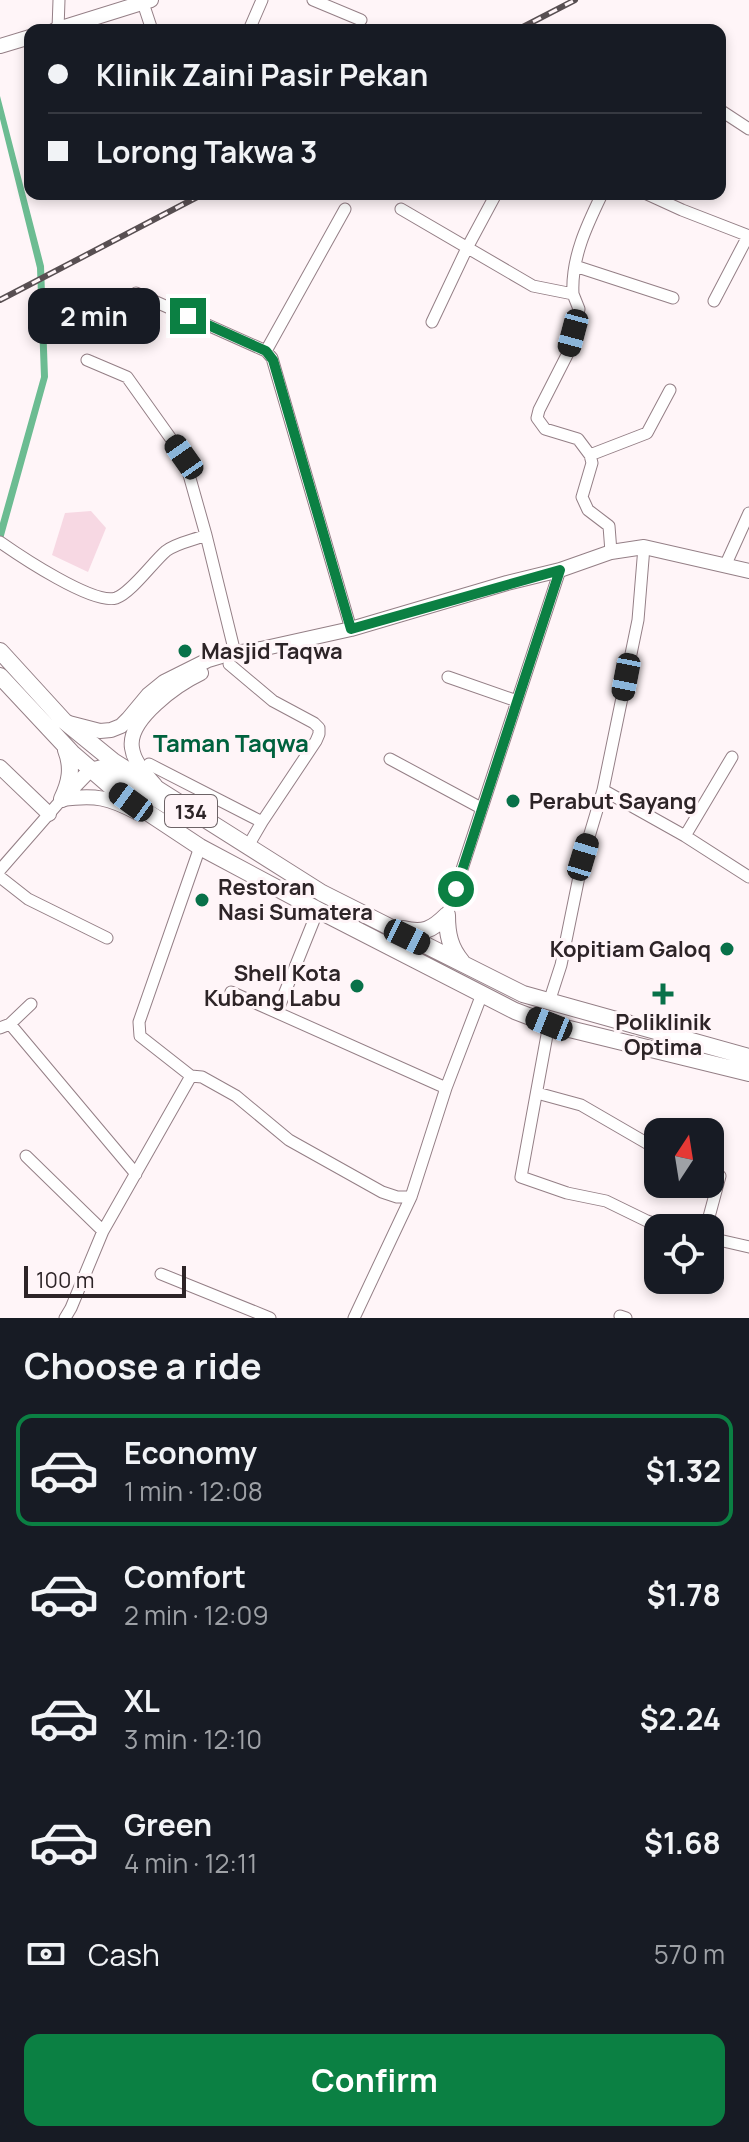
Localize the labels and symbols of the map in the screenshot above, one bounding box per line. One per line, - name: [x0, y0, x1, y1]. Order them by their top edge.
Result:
- callout: 2 min: [28, 288, 160, 344]
- route end: [170, 298, 206, 334]
- car: [555, 307, 591, 359]
- car: [160, 430, 208, 484]
- place label: Masjid Taqwa: [201, 636, 343, 666]
- marker: Masjid Taqwa: [176, 642, 194, 660]
- car: [610, 651, 642, 703]
- district label: Taman Taqwa: [153, 726, 309, 759]
- car: [105, 778, 157, 826]
- place label: Perabut Sayang: [529, 786, 697, 816]
- marker: Perabut Sayang: [504, 792, 522, 810]
- road number: 134: [165, 795, 217, 827]
- car: [565, 831, 601, 883]
- route start: [438, 871, 474, 907]
- place label: Restoran Nasi Sumatera: [218, 872, 373, 927]
- marker: Restoran Nasi Sumatera: [193, 891, 211, 909]
- car: [380, 916, 434, 958]
- place label: Kopitiam Galoq: [550, 934, 711, 964]
- marker: Kopitiam Galoq: [718, 940, 736, 958]
- place label: Shell Kota Kubang Labu: [204, 958, 341, 1013]
- marker: Shell Kota Kubang Labu: [348, 977, 366, 995]
- marker: Poliklinik Optima: [652, 983, 674, 1005]
- car: [522, 1004, 576, 1044]
- place label: Poliklinik Optima: [615, 1007, 712, 1062]
- north arrow: [644, 1118, 724, 1198]
- scale bar: [24, 1262, 186, 1298]

